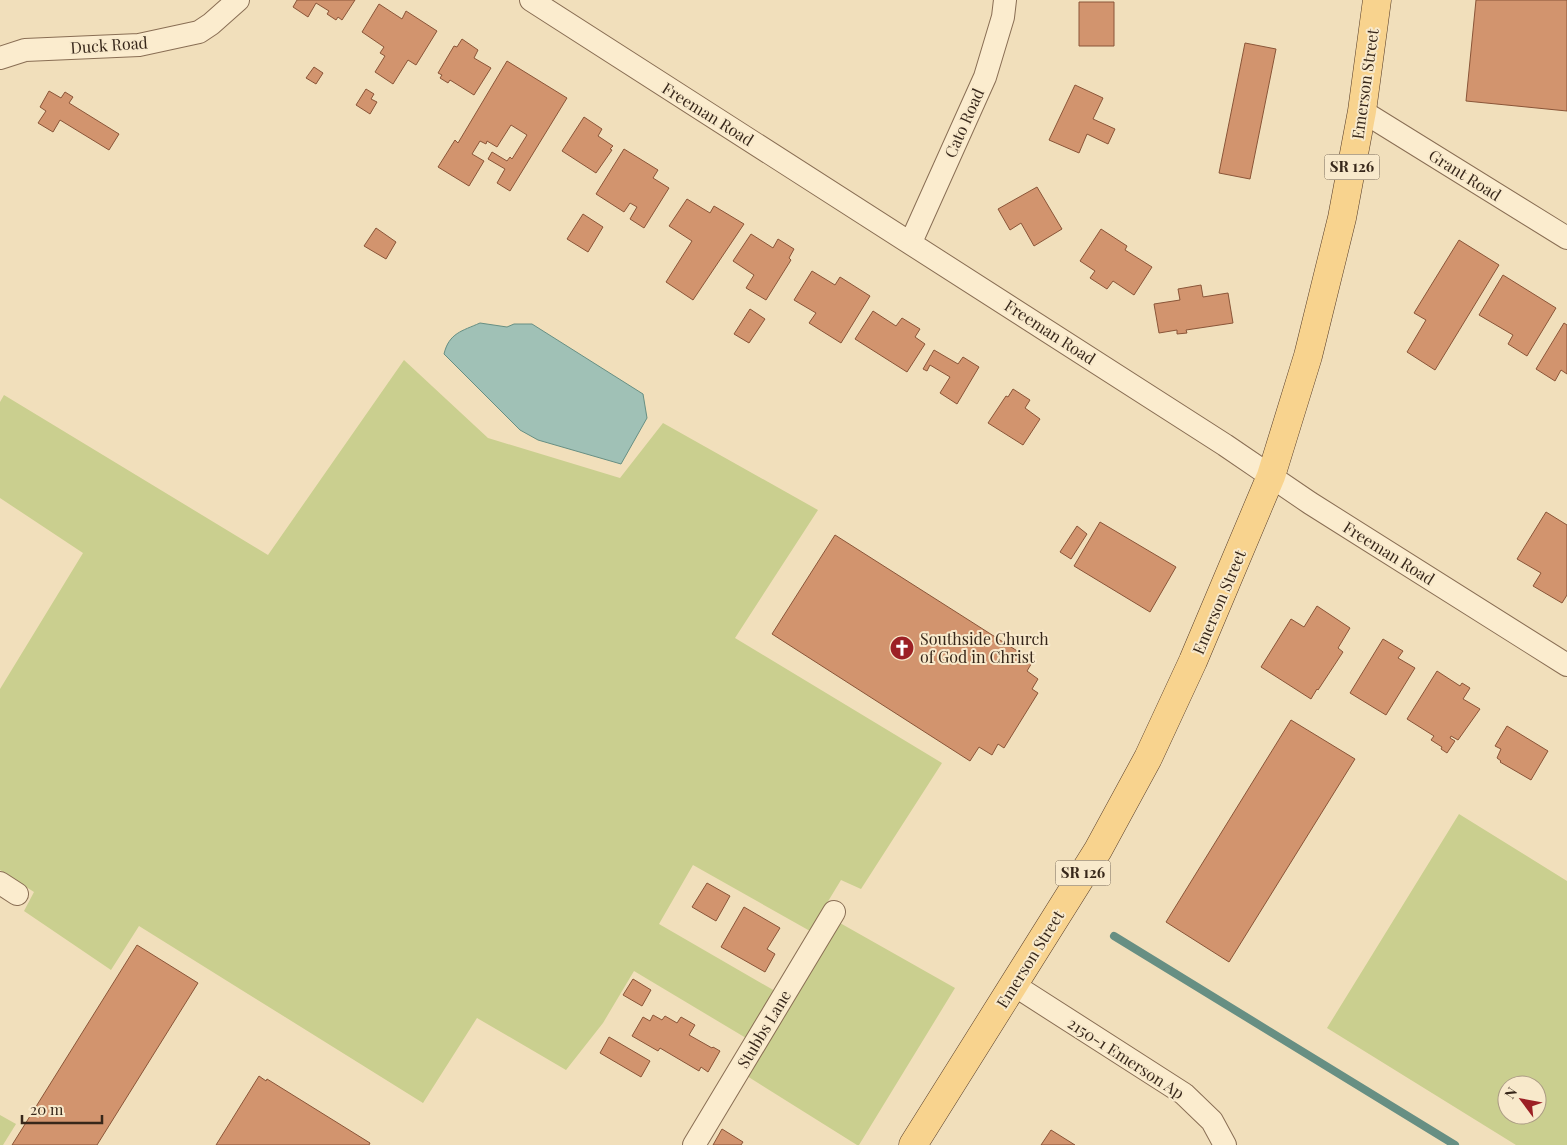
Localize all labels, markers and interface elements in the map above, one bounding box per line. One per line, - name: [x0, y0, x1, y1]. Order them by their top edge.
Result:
- street label: Emerson Street: [1346, 27, 1383, 141]
- street label: Duck Road: [70, 31, 148, 58]
- street label: Freeman Road: [659, 77, 758, 150]
- street label: Cato Road: [939, 85, 988, 161]
- street label: Grant Road: [1425, 144, 1505, 205]
- road number: SR 126: [1324, 154, 1380, 180]
- street label: Freeman Road: [1001, 294, 1100, 369]
- street label: Freeman Road: [1340, 516, 1439, 589]
- street label: Emerson Street: [1187, 546, 1250, 657]
- place label: Southside Church of God in Christ: [920, 628, 1049, 667]
- church icon: Southside Church of God in Christ: [889, 635, 915, 661]
- road number: SR 126: [1056, 860, 1110, 886]
- street label: Emerson Street: [991, 906, 1068, 1012]
- street label: Stubbs Lane: [732, 986, 795, 1072]
- street label: 2150-1 Emerson Ap: [1064, 1012, 1189, 1103]
- north arrow: [1497, 1075, 1547, 1125]
- text: N: [1500, 1084, 1521, 1102]
- scale bar: [22, 1092, 102, 1124]
- text: 20 m: [30, 1099, 64, 1119]

